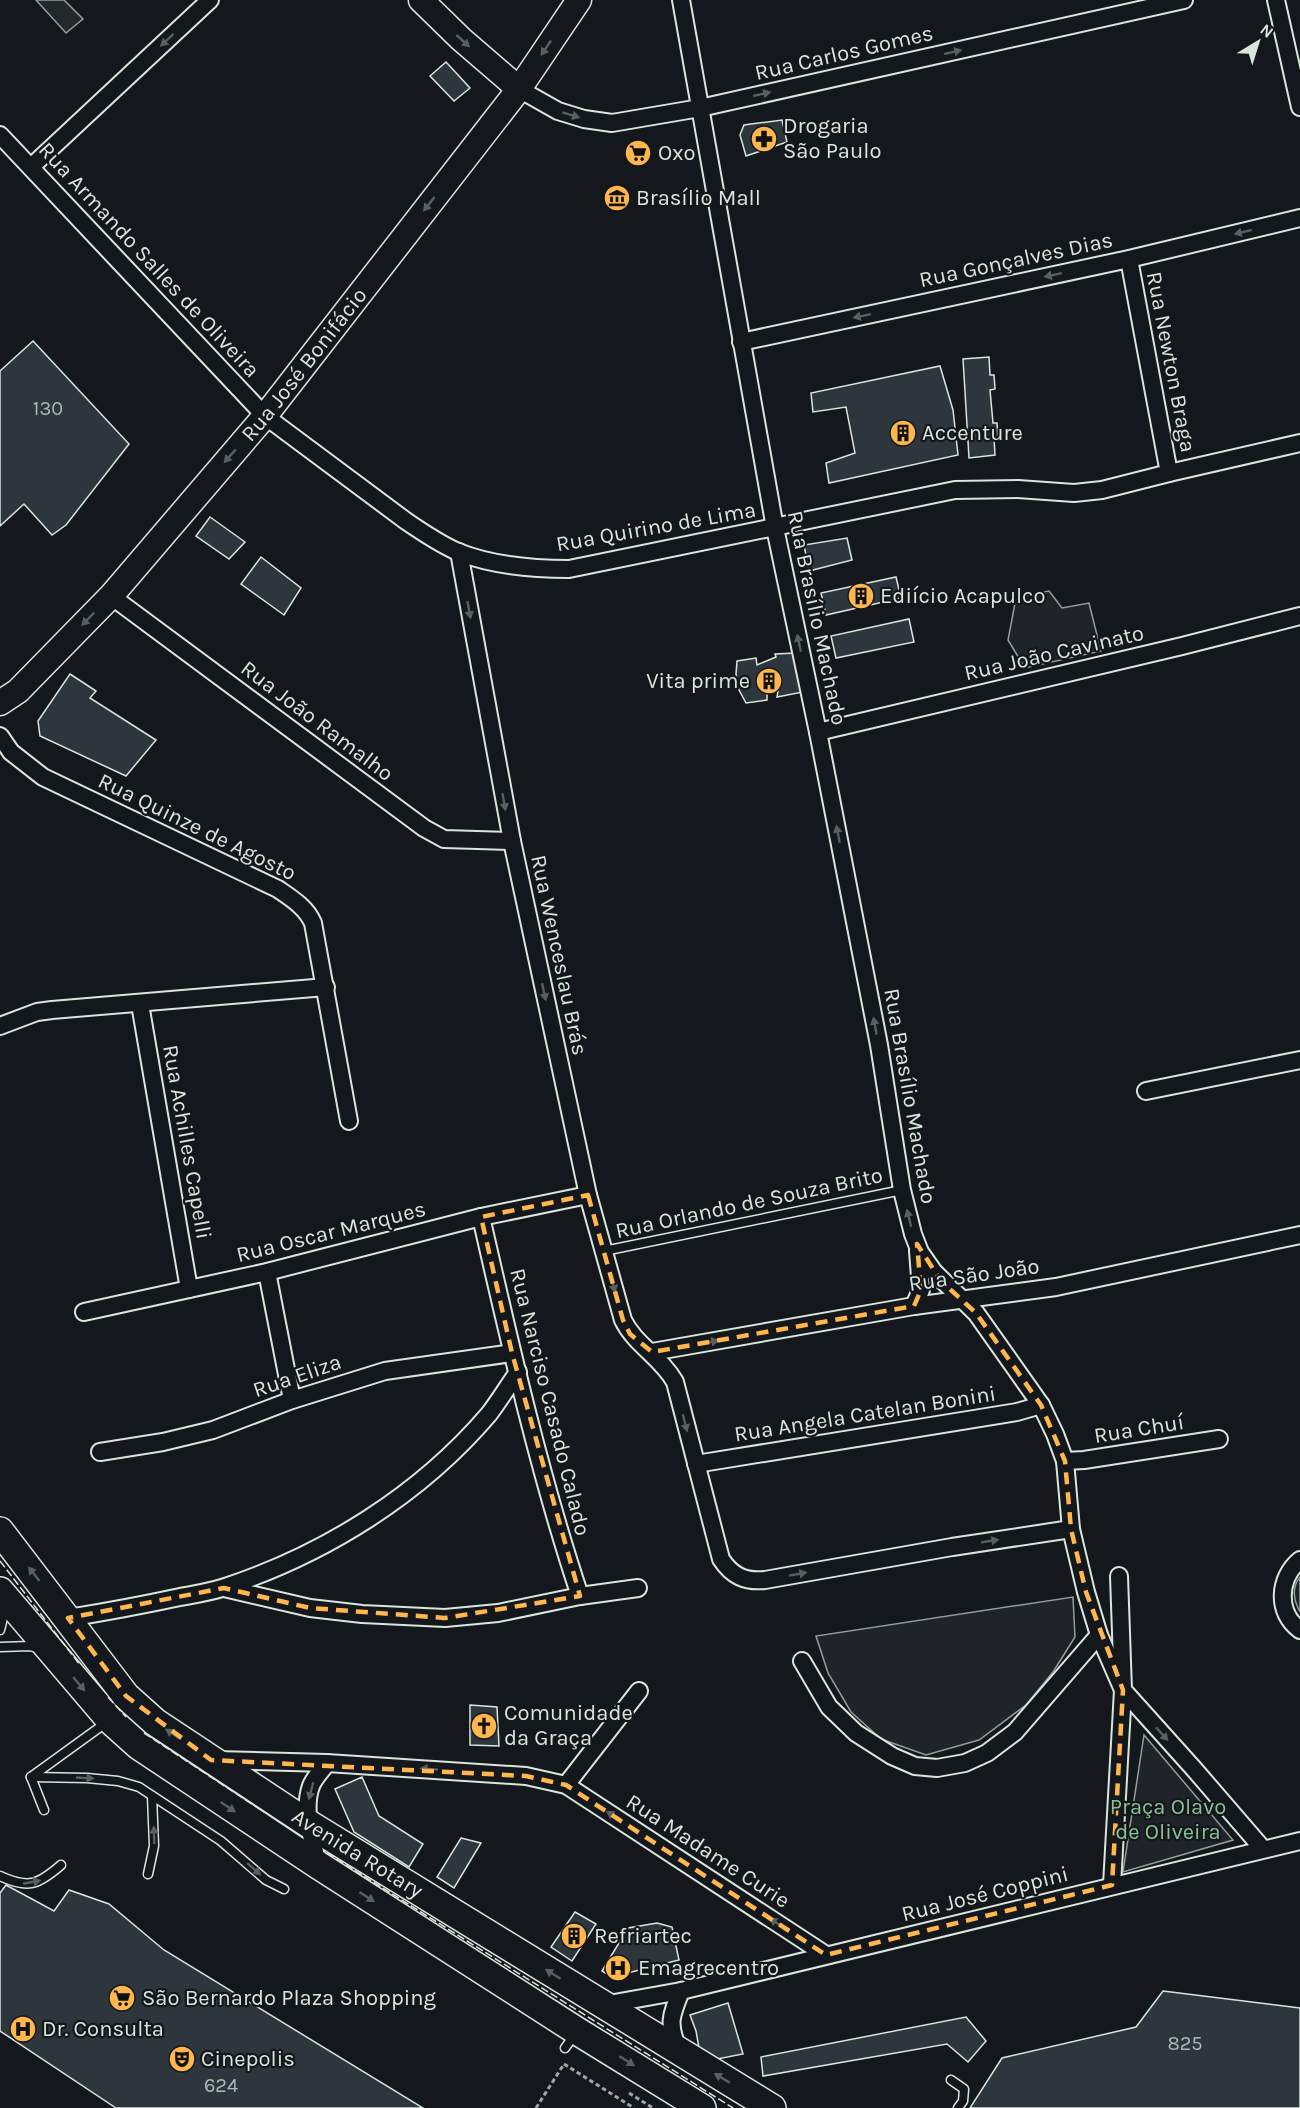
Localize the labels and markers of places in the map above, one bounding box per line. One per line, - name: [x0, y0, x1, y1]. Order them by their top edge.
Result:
- place label: Drogaria São Paulo: [783, 113, 881, 164]
- pharmacy icon: Drogaria São Paulo: [749, 124, 779, 154]
- supermarket icon: Oxo: [623, 138, 653, 168]
- place label: Oxo: [658, 140, 695, 166]
- museum icon: Brasílio Mall: [602, 183, 632, 213]
- place label: Brasílio Mall: [636, 185, 761, 211]
- building icon: Accenture: [888, 418, 918, 448]
- place label: Accenture: [922, 420, 1023, 446]
- building icon: Ediício Acapulco: [846, 581, 876, 611]
- place label: Ediício Acapulco: [880, 583, 1045, 609]
- building icon: Vita prime: [754, 666, 784, 696]
- place label: Vita prime: [646, 668, 750, 694]
- place label: Comunidade da Graça: [504, 1700, 633, 1751]
- church icon: Comunidade da Graça: [469, 1711, 499, 1741]
- building icon: Refriartec: [559, 1921, 589, 1951]
- place label: Refriartec: [594, 1923, 692, 1949]
- hospital icon: Emagrecentro: [603, 1953, 633, 1983]
- place label: Emagrecentro: [638, 1955, 779, 1981]
- supermarket icon: São Bernardo Plaza Shopping: [107, 1983, 137, 2013]
- place label: São Bernardo Plaza Shopping: [142, 1985, 437, 2011]
- hospital icon: Dr. Consulta: [8, 2014, 38, 2044]
- place label: Dr. Consulta: [42, 2016, 164, 2042]
- theatre icon: Cinepolis: [167, 2044, 197, 2074]
- place label: Cinepolis: [201, 2046, 295, 2072]

